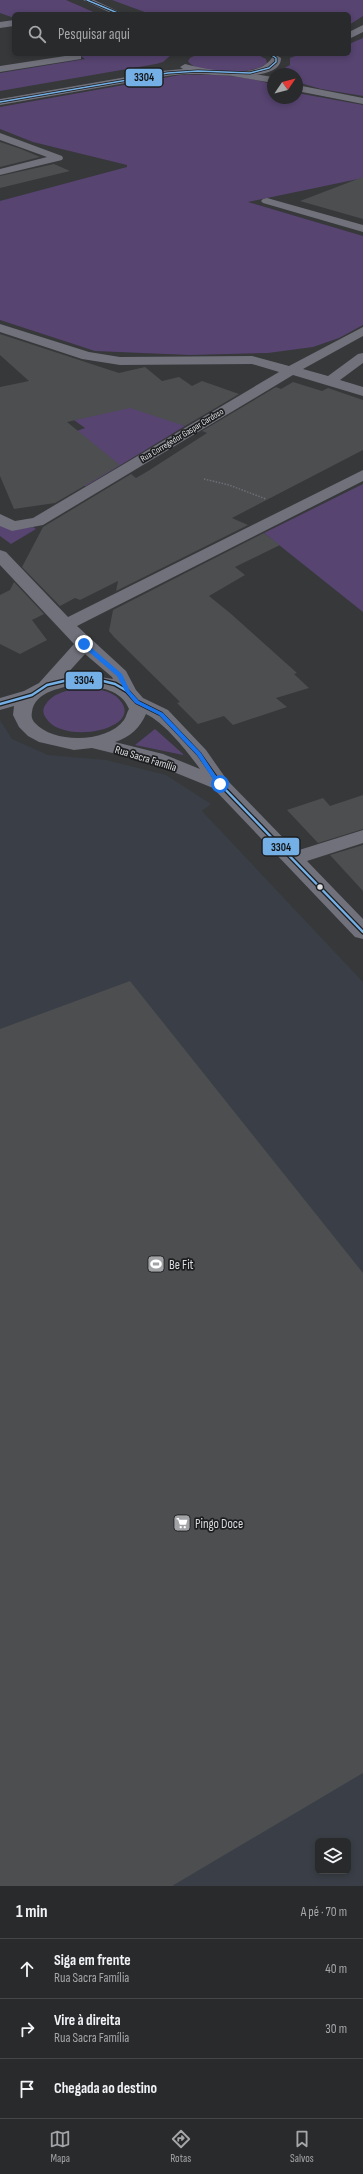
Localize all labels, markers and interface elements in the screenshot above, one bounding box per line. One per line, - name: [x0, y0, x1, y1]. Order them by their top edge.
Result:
- search box: [12, 12, 351, 56]
- icon: search: [26, 23, 48, 45]
- text: Pesquisar aqui: [58, 25, 130, 44]
- line badge: 3304: [125, 68, 163, 87]
- north arrow: [267, 68, 303, 104]
- text: 3304: [134, 71, 154, 84]
- street label: Rua Corregedor Gaspar Cardoso: [139, 406, 226, 465]
- route end: [75, 635, 93, 653]
- line badge: 3304: [65, 671, 103, 690]
- text: 3304: [74, 674, 94, 687]
- street label: Rua Sacra Família: [113, 743, 178, 774]
- route start: [211, 775, 229, 793]
- line badge: 3304: [262, 837, 300, 856]
- text: 3304: [271, 841, 291, 854]
- unlabelled marker: [315, 882, 325, 892]
- sports icon: Be Fit: [146, 1254, 166, 1274]
- place label: Be Fit: [169, 1257, 194, 1273]
- supermarket icon: Pingo Doce: [172, 1513, 192, 1533]
- place label: Pingo Doce: [195, 1516, 243, 1532]
- map controls: [315, 1838, 351, 1874]
- button: layers: [315, 1838, 351, 1874]
- text: 1 min: [16, 1902, 48, 1922]
- text: A pé · 70 m: [301, 1904, 347, 1920]
- text: Siga em frente: [54, 1951, 131, 1970]
- icon: ahead: [16, 1958, 38, 1980]
- text: 40 m: [325, 1961, 347, 1977]
- text: Rua Sacra Família: [54, 1970, 129, 1986]
- text: Vire à direita: [54, 2011, 121, 2030]
- icon: right: [16, 2018, 38, 2040]
- text: 30 m: [325, 2021, 347, 2037]
- text: Rua Sacra Família: [54, 2030, 129, 2046]
- icon: arrive: [16, 2078, 38, 2100]
- text: Chegada ao destino: [54, 2079, 157, 2098]
- tab: Mapa: [49, 2128, 71, 2165]
- tab: Rotas: [170, 2128, 192, 2165]
- tab: Salvos: [290, 2128, 314, 2165]

